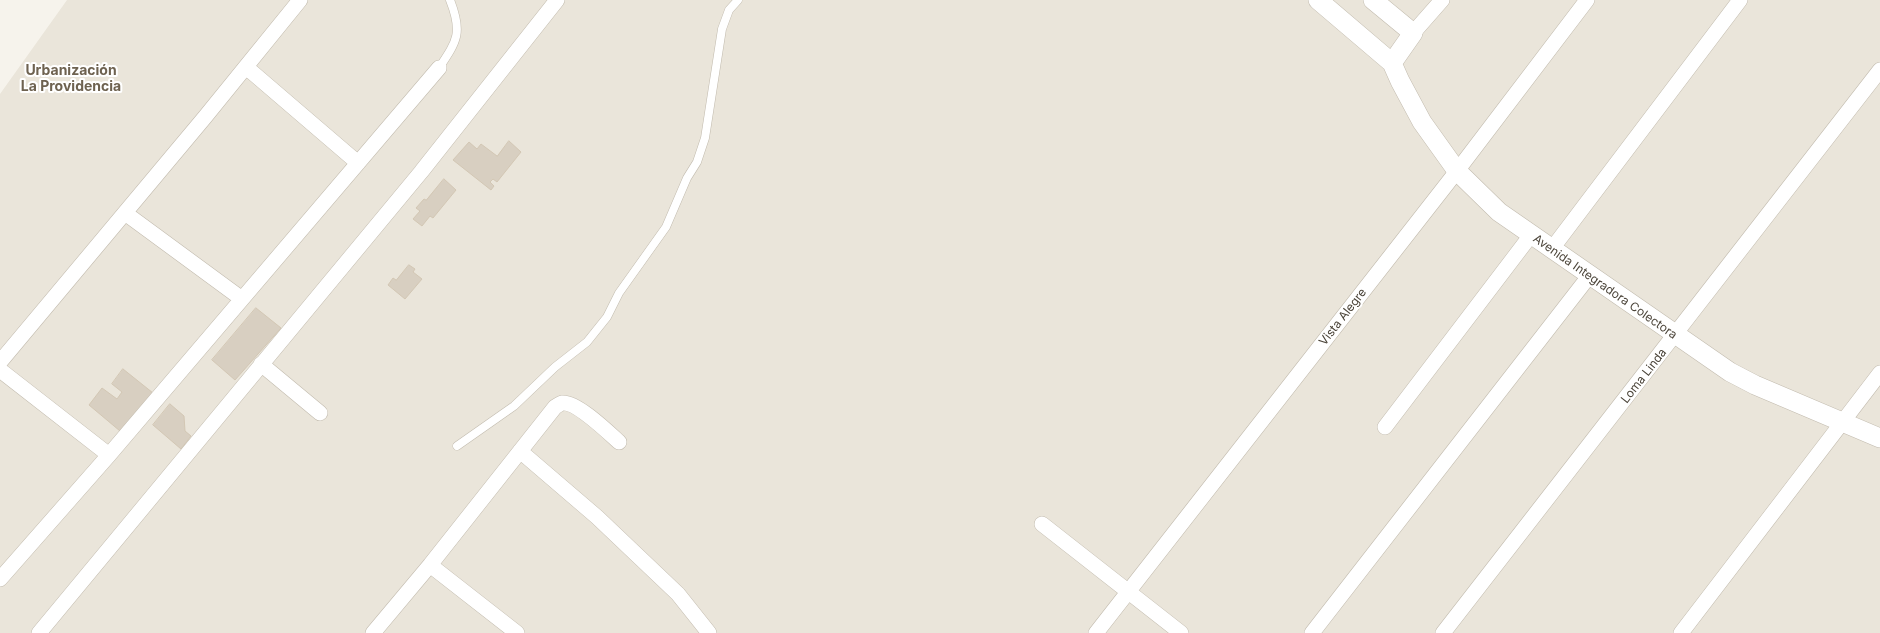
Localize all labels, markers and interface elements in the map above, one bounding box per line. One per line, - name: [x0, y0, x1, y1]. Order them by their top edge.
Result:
- district label: Urbanización La Providencia: [21, 63, 121, 95]
- street label: Avenida Integradora Colectora: [1530, 232, 1680, 342]
- street label: Vista Alegre: [1316, 286, 1370, 348]
- street label: Loma Linda: [1618, 346, 1670, 406]

